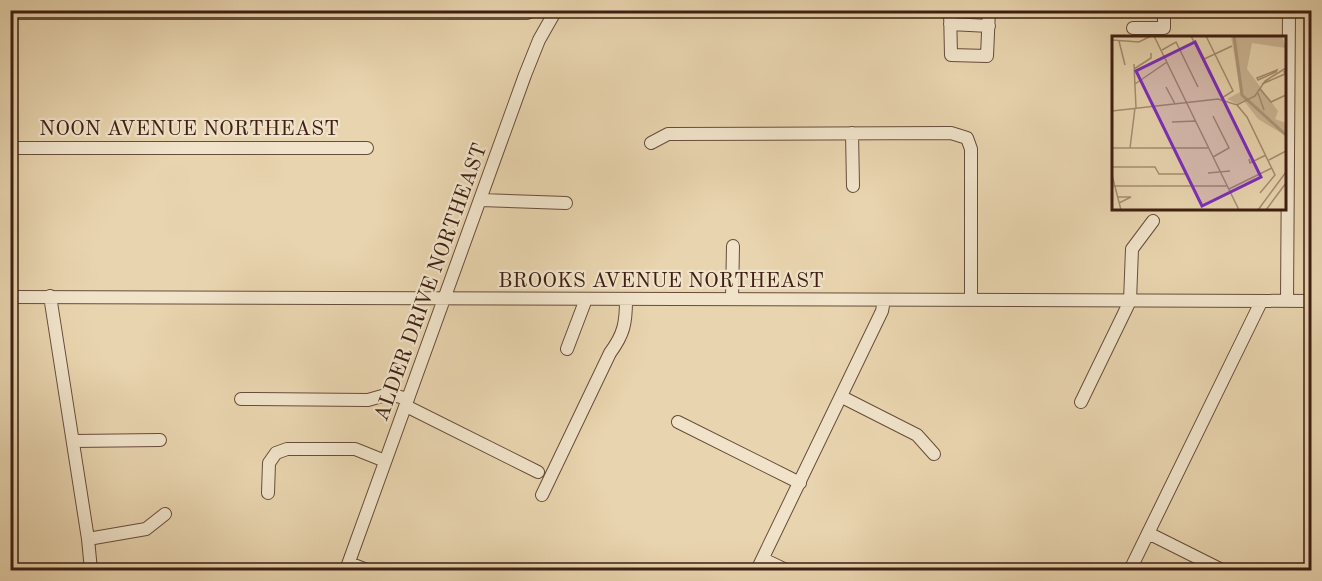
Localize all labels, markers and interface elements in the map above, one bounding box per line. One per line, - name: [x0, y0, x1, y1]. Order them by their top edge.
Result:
- inset map: [1112, 36, 1286, 210]
- street label: NOON AVENUE NORTHEAST: [39, 119, 339, 140]
- street label: ALDER DRIVE NORTHEAST: [371, 141, 492, 424]
- street label: BROOKS AVENUE NORTHEAST: [498, 271, 824, 292]

